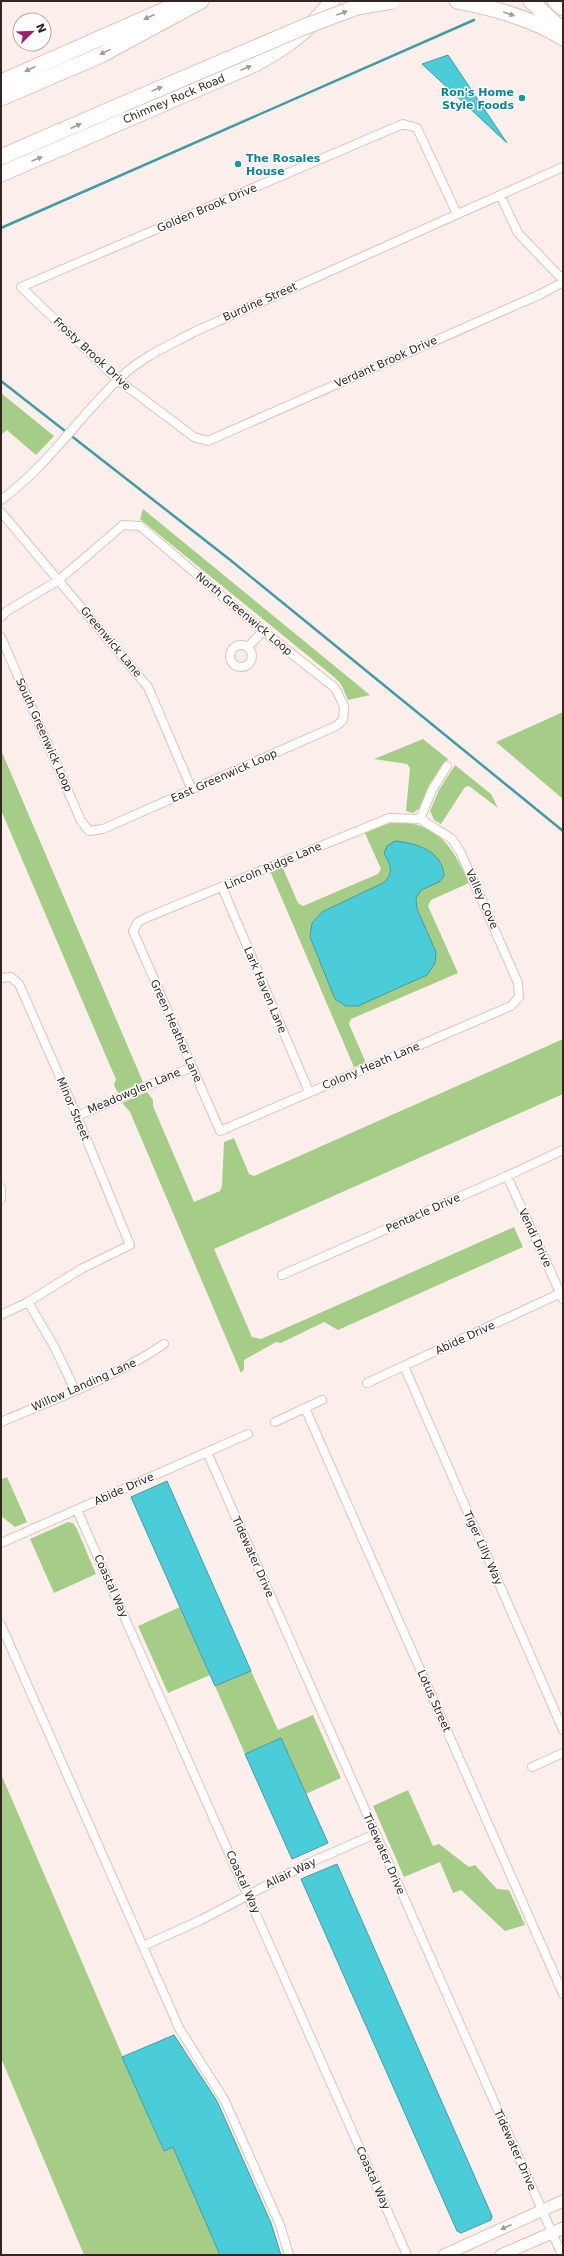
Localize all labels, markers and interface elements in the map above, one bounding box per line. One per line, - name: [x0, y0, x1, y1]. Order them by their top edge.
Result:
- one-way arrow: [336, 10, 348, 16]
- one-way arrow: [503, 11, 515, 17]
- north arrow: [12, 12, 52, 52]
- one-way arrow: [143, 14, 154, 20]
- text: N: [33, 22, 49, 35]
- one-way arrow: [99, 49, 111, 56]
- one-way arrow: [240, 64, 252, 70]
- one-way arrow: [24, 66, 36, 73]
- street label: Chimney Rock Road: [121, 72, 227, 126]
- one-way arrow: [151, 86, 163, 92]
- place label: Ron's Home Style Foods: [441, 86, 514, 112]
- marker: Ron's Home Style Foods: [517, 93, 527, 103]
- one-way arrow: [70, 122, 82, 128]
- place label: The Rosales House: [246, 152, 321, 178]
- one-way arrow: [31, 155, 43, 161]
- marker: The Rosales House: [233, 159, 243, 169]
- street label: Golden Brook Drive: [155, 181, 259, 235]
- street label: Burdine Street: [221, 280, 300, 324]
- street label: Frosty Brook Drive: [51, 315, 134, 393]
- street label: Verdant Brook Drive: [333, 333, 439, 390]
- street label: North Greenwick Loop: [193, 570, 295, 658]
- street label: Greenwick Lane: [78, 604, 144, 680]
- street label: South Greenwick Loop: [13, 676, 75, 794]
- street label: East Greenwick Loop: [169, 747, 279, 805]
- street label: Lincoln Ridge Lane: [223, 840, 324, 892]
- street label: Valley Cove: [463, 867, 501, 931]
- street label: Lark Haven Lane: [241, 945, 289, 1035]
- street label: Green Heather Lane: [147, 978, 205, 1085]
- street label: Colony Heath Lane: [320, 1040, 422, 1092]
- street label: Meadowglen Lane: [86, 1065, 183, 1116]
- street label: Minor Street: [54, 1075, 92, 1143]
- street label: Pentacle Drive: [384, 1191, 462, 1235]
- street label: Vendi Drive: [516, 1207, 554, 1270]
- street label: Abide Drive: [433, 1318, 497, 1357]
- street label: Willow Landing Lane: [30, 1356, 138, 1414]
- street label: Abide Drive: [92, 1470, 156, 1508]
- street label: Tiger Lilly Way: [460, 1508, 505, 1588]
- street label: Tidewater Drive: [229, 1514, 277, 1600]
- street label: Coastal Way: [91, 1552, 131, 1620]
- street label: Lotus Street: [415, 1668, 454, 1735]
- street label: Tidewater Drive: [360, 1811, 408, 1897]
- street label: Coastal Way: [223, 1848, 263, 1916]
- street label: Allair Way: [263, 1855, 319, 1891]
- street label: Tidewater Drive: [491, 2107, 539, 2193]
- street label: Coastal Way: [353, 2144, 393, 2212]
- one-way arrow: [501, 2224, 512, 2230]

